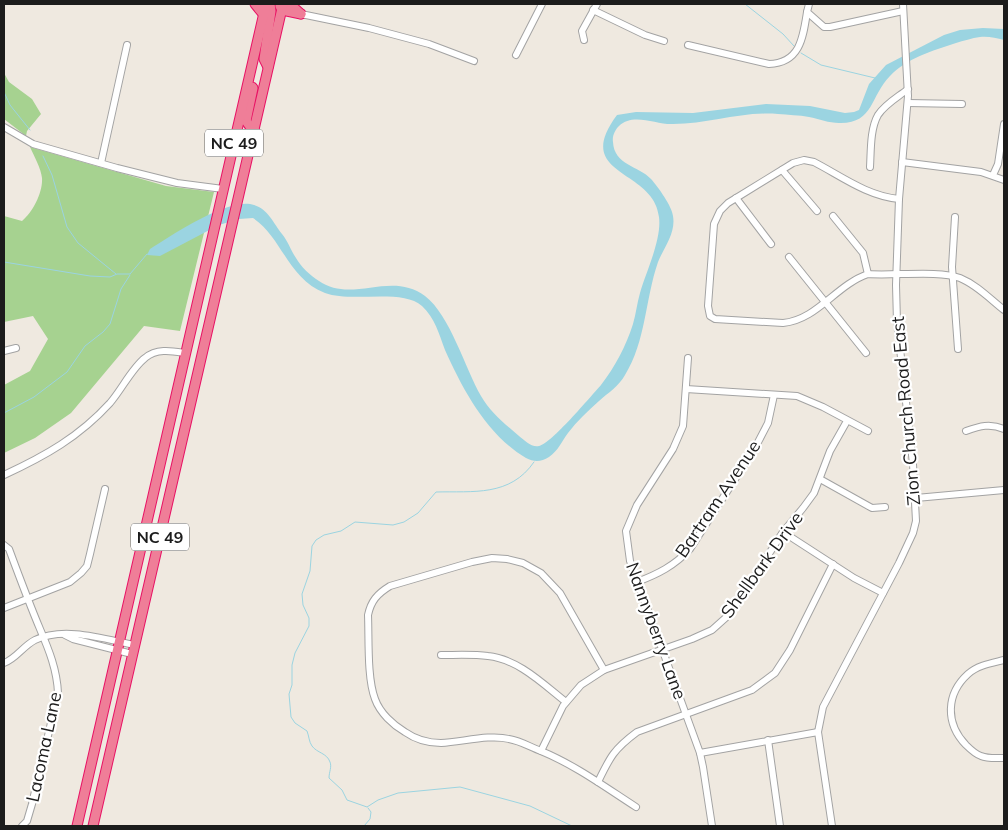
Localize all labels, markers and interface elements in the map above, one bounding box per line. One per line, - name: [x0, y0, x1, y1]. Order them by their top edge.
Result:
- road number: NC 49: [205, 130, 263, 156]
- street label: Zion Church Road East: [886, 316, 925, 506]
- street label: Bartram Avenue: [670, 436, 765, 562]
- street label: Shellbark Drive: [715, 507, 808, 622]
- road number: NC 49: [131, 524, 189, 550]
- street label: Nannyberry Lane: [621, 559, 692, 703]
- street label: Lacoma Lane: [21, 690, 66, 804]

